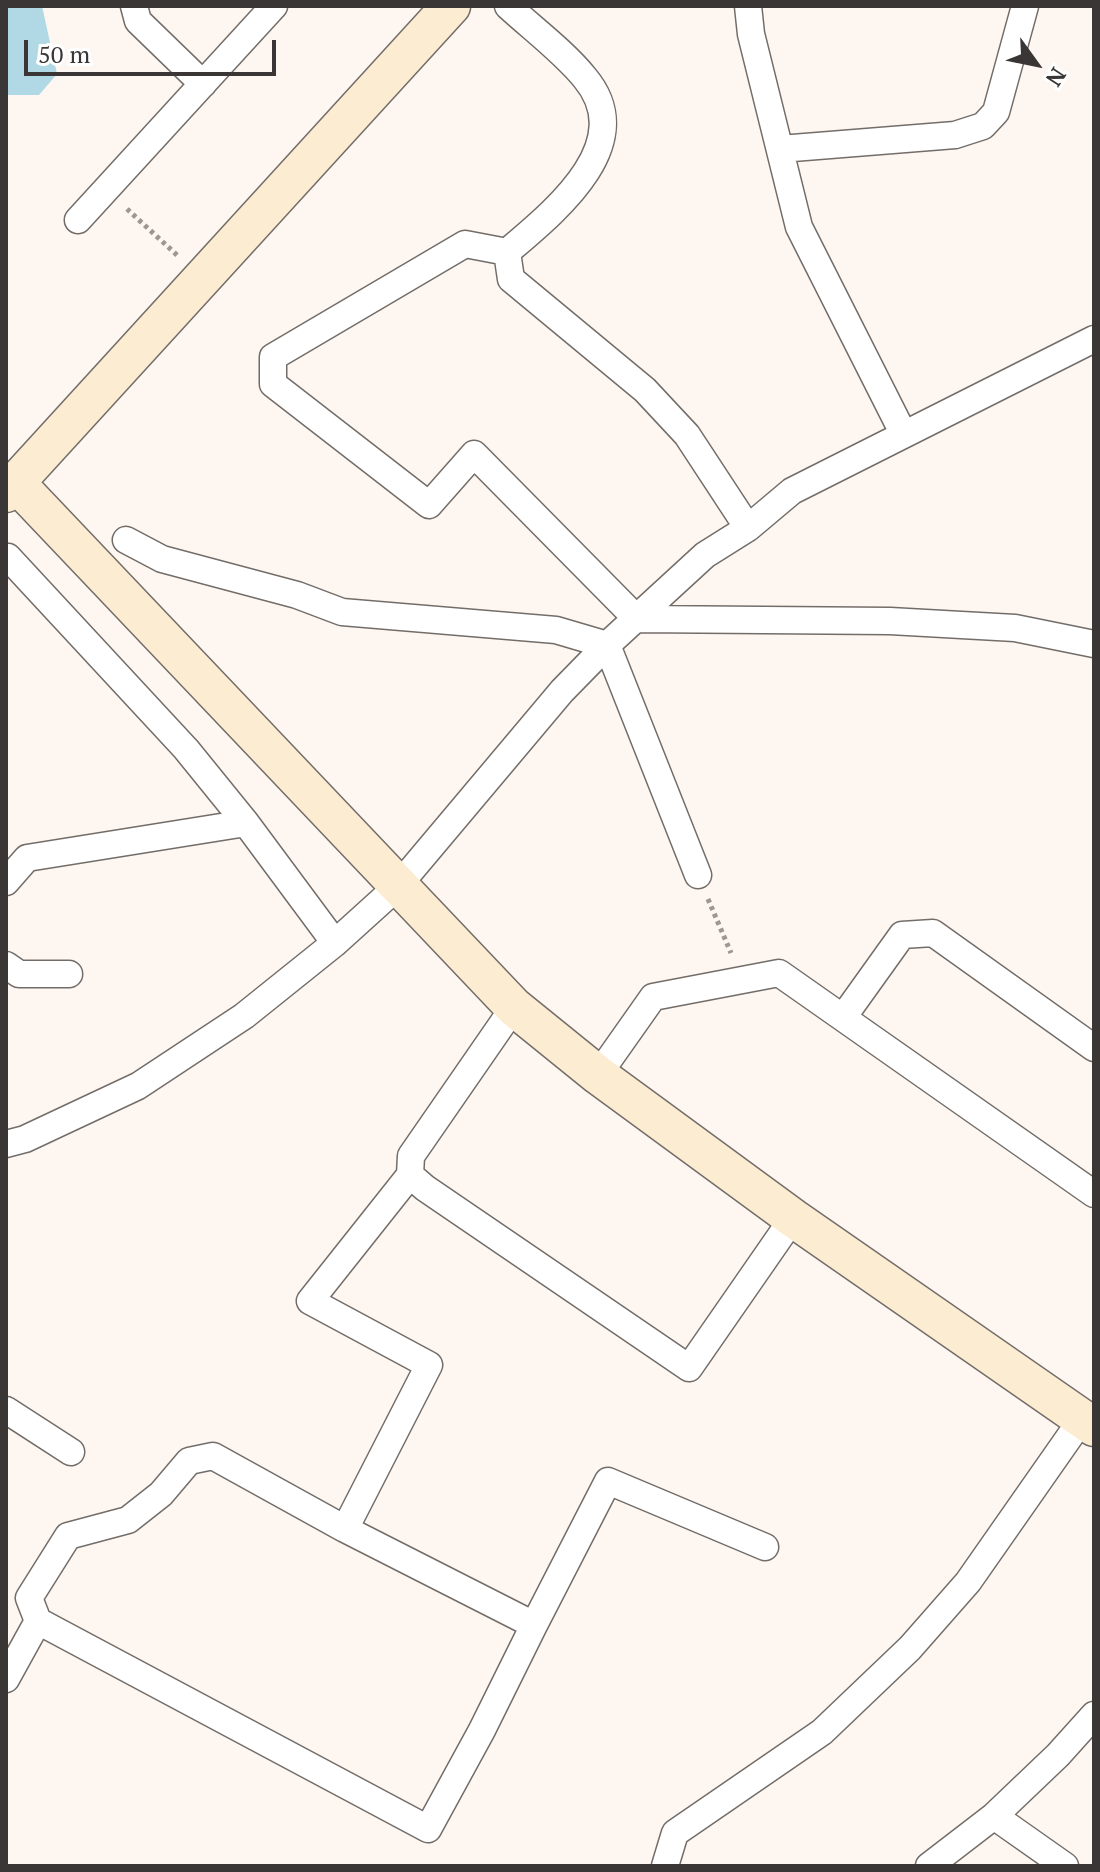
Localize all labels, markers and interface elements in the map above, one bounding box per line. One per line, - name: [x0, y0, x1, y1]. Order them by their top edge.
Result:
- scale bar: [28, 24, 280, 74]
- north arrow: [996, 24, 1076, 104]
- text: 50 m: [38, 38, 90, 70]
- text: N: [1040, 62, 1073, 92]

